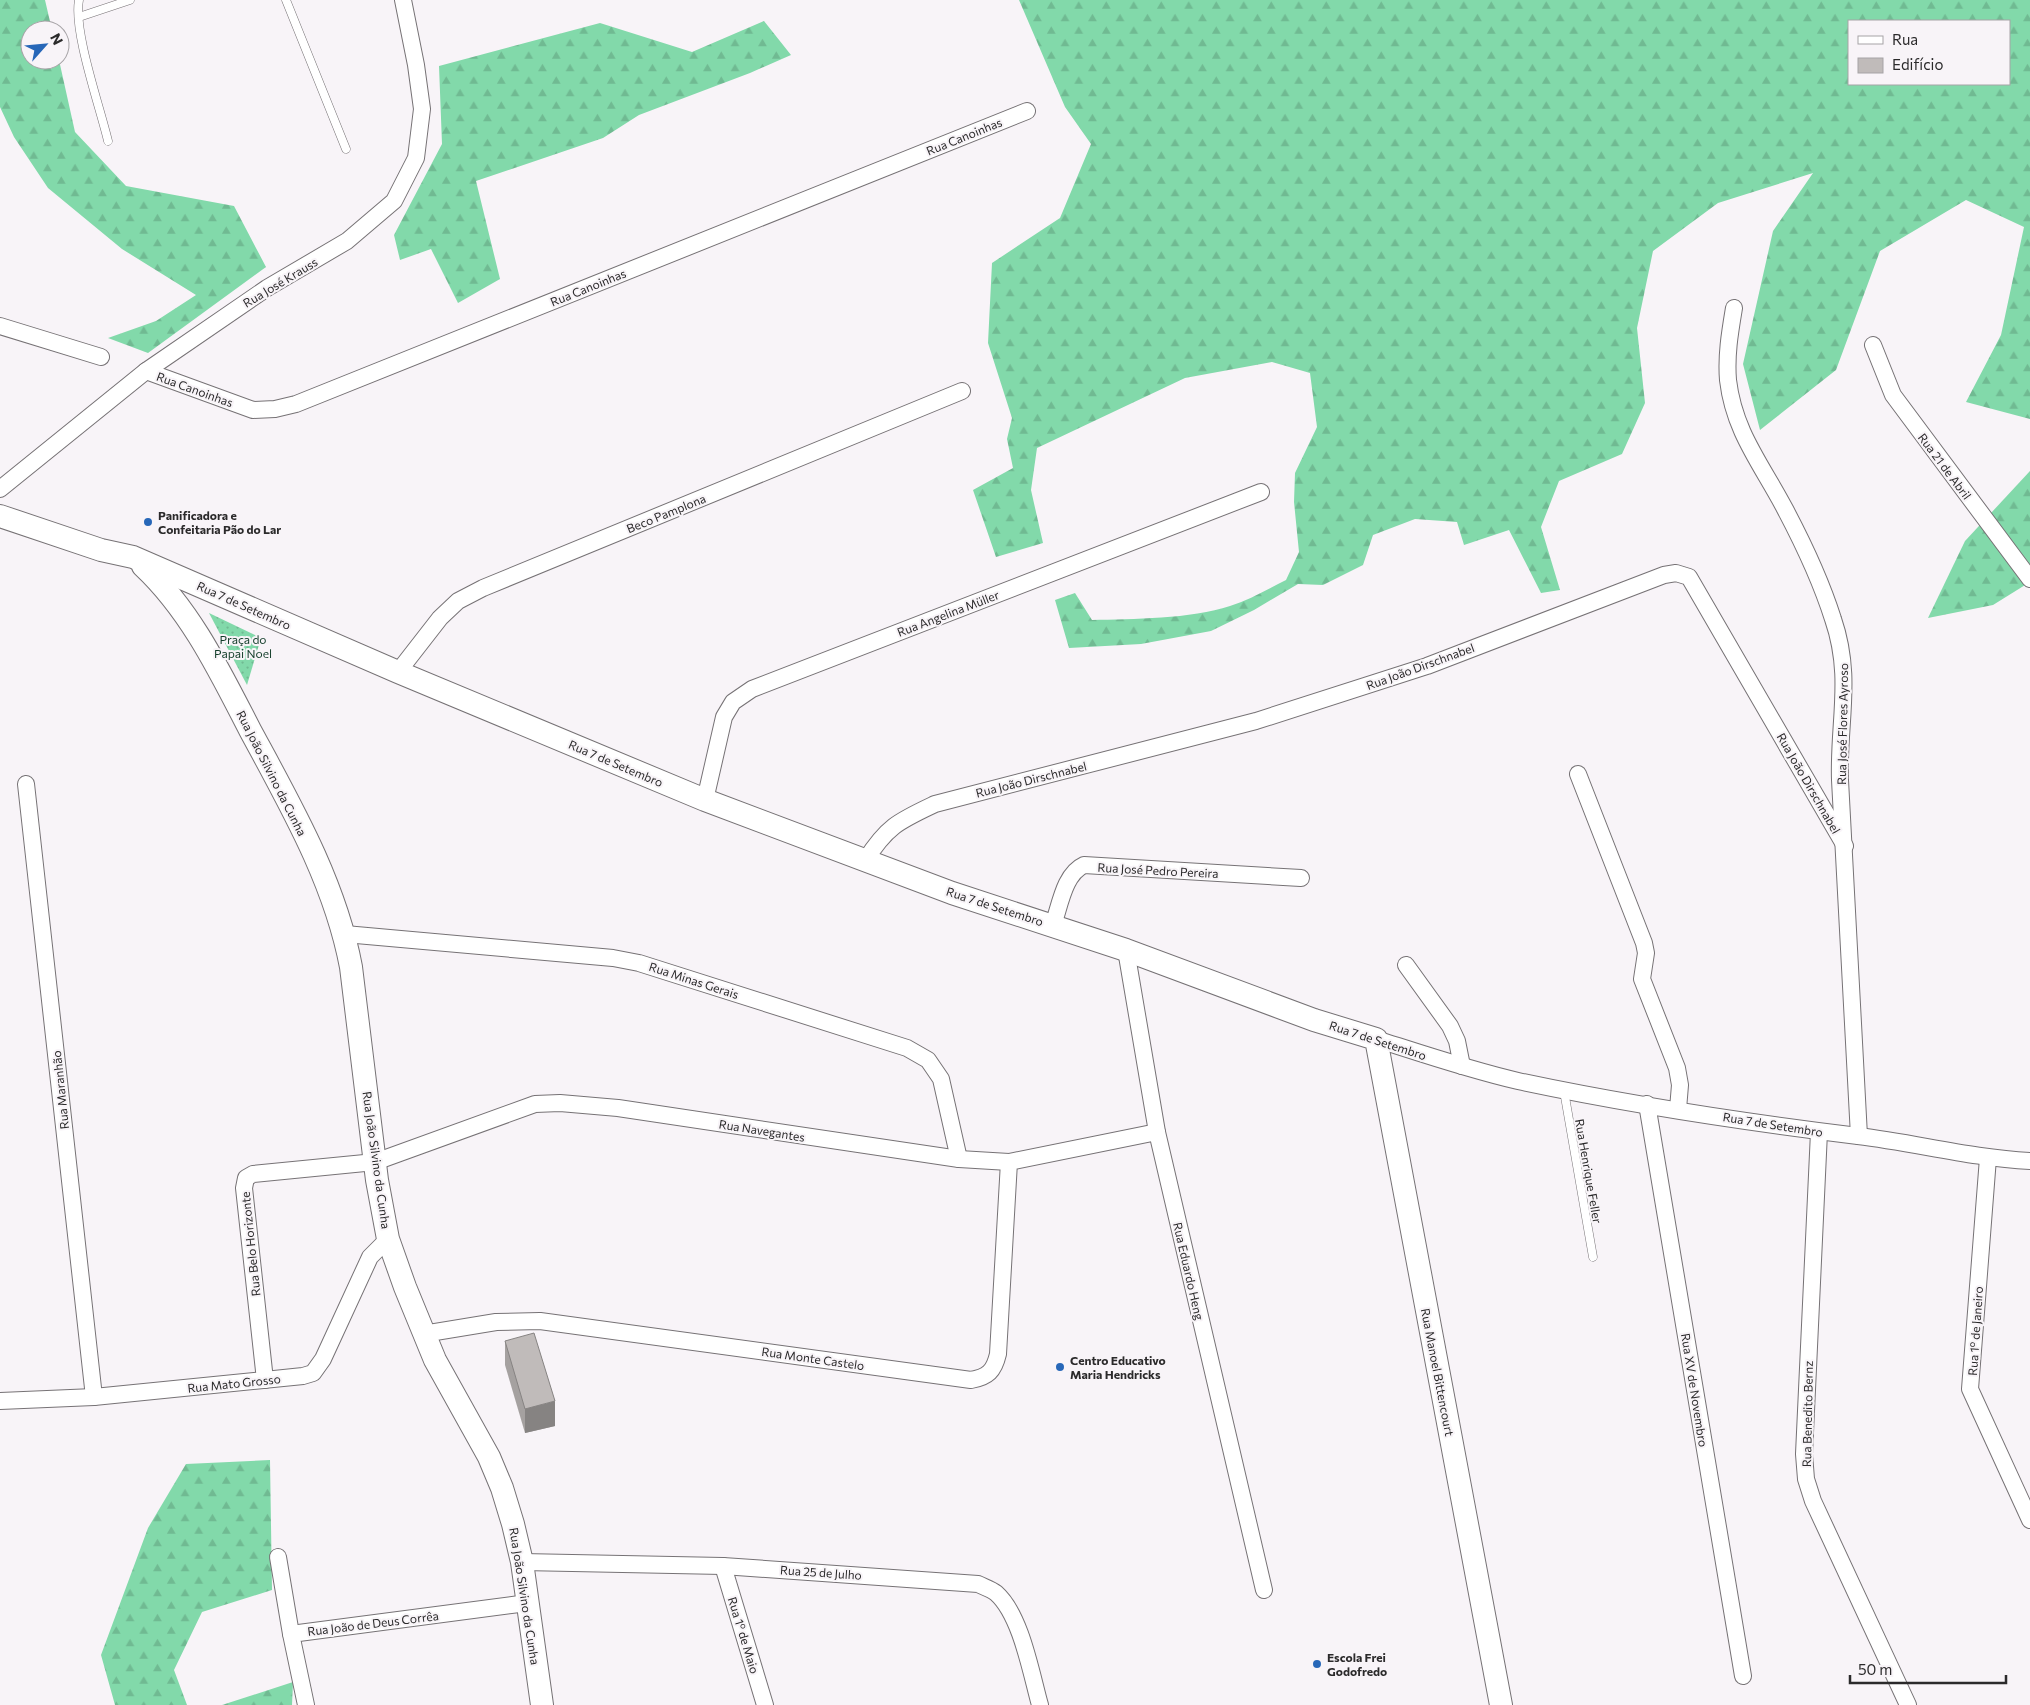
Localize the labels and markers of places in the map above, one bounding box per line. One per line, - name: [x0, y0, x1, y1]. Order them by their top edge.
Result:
- place label: Panificadora e Confeitaria Pão do Lar: [158, 508, 281, 536]
- marker: Panificadora e Confeitaria Pão do Lar: [142, 516, 154, 528]
- place label: Centro Educativo Maria Hendricks: [1070, 1353, 1166, 1381]
- marker: Centro Educativo Maria Hendricks: [1054, 1361, 1066, 1373]
- place label: Escola Frei Godofredo: [1327, 1650, 1387, 1678]
- marker: Escola Frei Godofredo: [1311, 1658, 1323, 1670]

